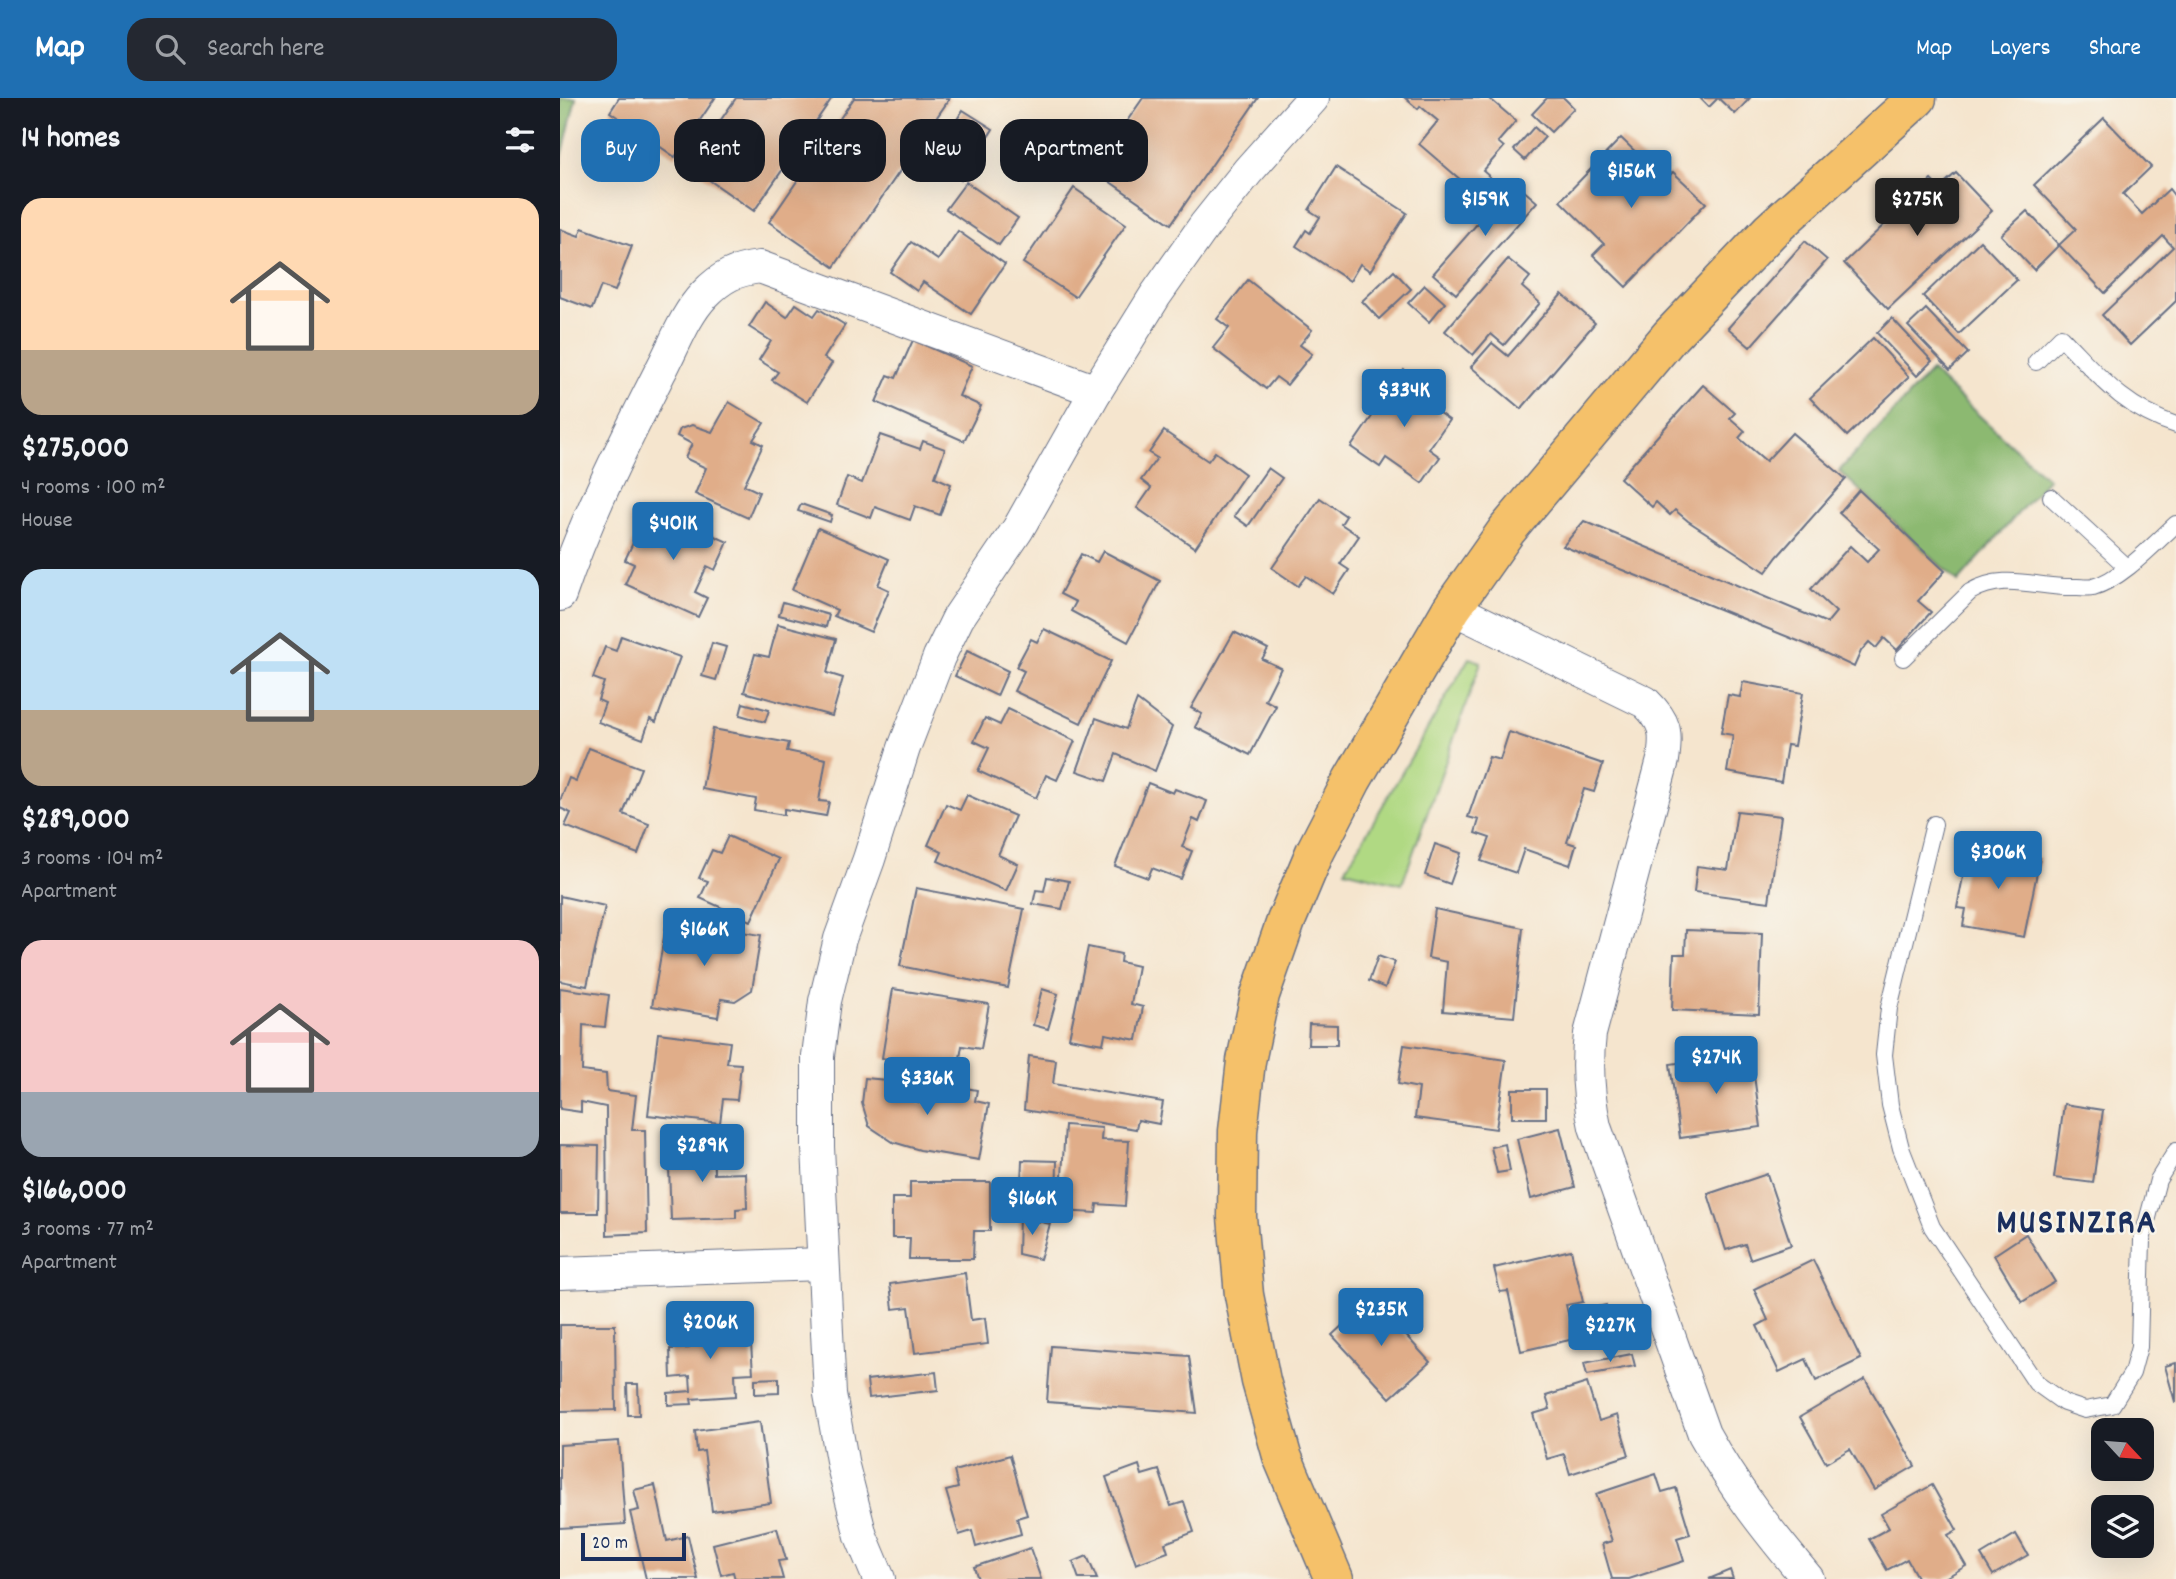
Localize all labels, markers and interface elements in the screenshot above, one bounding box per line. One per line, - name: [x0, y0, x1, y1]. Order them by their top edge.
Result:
- search box: [127, 18, 617, 81]
- text: Map: [35, 26, 85, 73]
- icon: search: [151, 30, 189, 68]
- text: Search here: [207, 31, 325, 68]
- text: Map: [1916, 32, 1952, 66]
- text: Layers: [1990, 32, 2051, 66]
- text: Share: [2089, 32, 2141, 66]
- text: 14 homes: [21, 119, 120, 162]
- chip: Buy: [581, 119, 660, 182]
- chip: Rent: [674, 119, 765, 182]
- chip: Filters: [779, 119, 886, 182]
- chip: New: [900, 119, 986, 182]
- chip: Apartment: [1000, 119, 1148, 182]
- icon: filters: [501, 121, 539, 159]
- pin: $156K: [1582, 150, 1680, 210]
- text: $156K: [1606, 156, 1656, 189]
- pin: $159K: [1436, 178, 1534, 238]
- pin: $275K: [1868, 178, 1966, 238]
- text: $159K: [1461, 184, 1509, 217]
- text: $275K: [1891, 184, 1943, 217]
- icon: home: [217, 243, 343, 369]
- pin: $334K: [1355, 370, 1453, 429]
- text: $334K: [1378, 375, 1430, 408]
- text: $275,000: [21, 429, 129, 472]
- text: 4 rooms · 100 m²: [21, 472, 166, 505]
- pin: $401K: [624, 503, 722, 562]
- text: House: [21, 505, 73, 538]
- text: $401K: [648, 508, 698, 541]
- icon: home: [217, 614, 343, 740]
- text: $289,000: [21, 800, 130, 843]
- pin: $306K: [1949, 832, 2047, 891]
- text: $306K: [1970, 837, 2026, 870]
- text: 3 rooms · 104 m²: [21, 843, 163, 876]
- text: Apartment: [21, 876, 117, 909]
- pin: $166K: [655, 908, 753, 968]
- text: $166K: [679, 914, 729, 947]
- icon: home: [217, 985, 343, 1111]
- pin: $274K: [1667, 1037, 1765, 1096]
- text: $274K: [1691, 1042, 1741, 1075]
- pin: $336K: [878, 1058, 976, 1117]
- text: $336K: [900, 1063, 954, 1096]
- pin: $289K: [653, 1124, 751, 1184]
- text: $289K: [676, 1130, 728, 1163]
- text: $166,000: [21, 1171, 127, 1214]
- pin: $166K: [983, 1178, 1081, 1237]
- text: $166K: [1007, 1183, 1057, 1216]
- district label: MUSINZIRA: [1996, 1200, 2158, 1250]
- text: 3 rooms · 77 m²: [21, 1214, 154, 1247]
- text: Apartment: [21, 1247, 117, 1280]
- pin: $235K: [1332, 1288, 1430, 1348]
- text: $235K: [1354, 1294, 1408, 1327]
- pin: $206K: [661, 1302, 759, 1361]
- pin: $227K: [1561, 1304, 1659, 1364]
- text: $206K: [682, 1307, 738, 1340]
- text: $227K: [1584, 1310, 1636, 1343]
- north arrow: [2091, 1418, 2154, 1480]
- map controls: [2091, 1418, 2154, 1558]
- button: layers: [2091, 1495, 2154, 1558]
- scale bar: [581, 1530, 686, 1562]
- text: 20 m: [592, 1531, 628, 1558]

